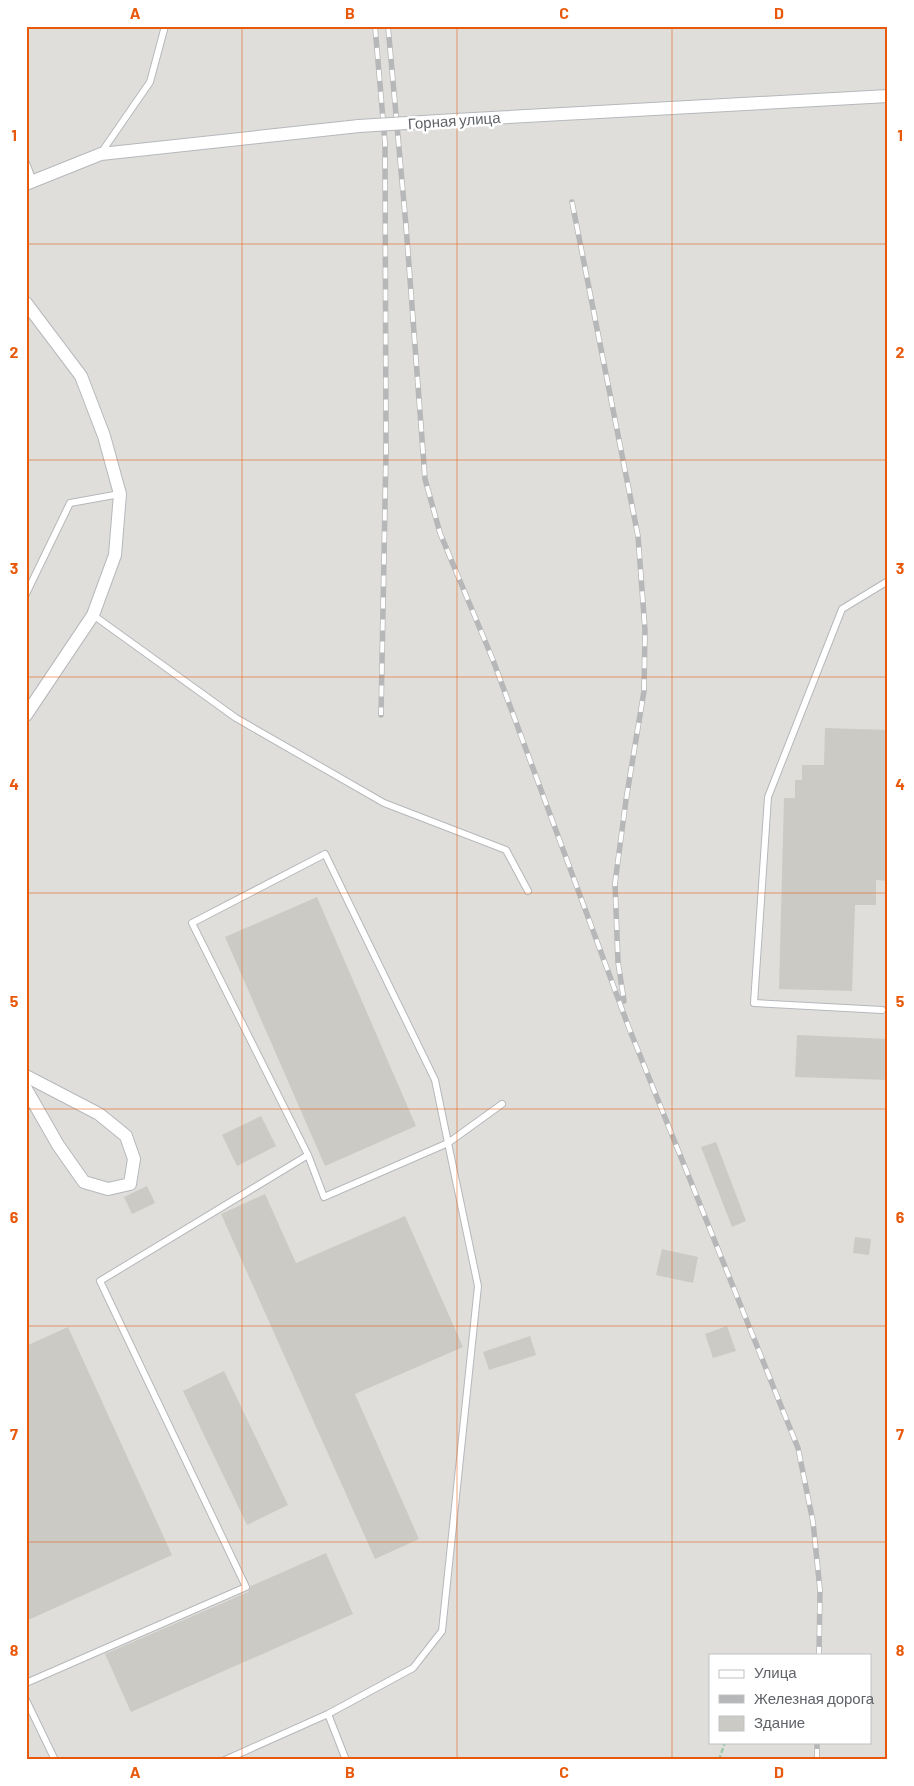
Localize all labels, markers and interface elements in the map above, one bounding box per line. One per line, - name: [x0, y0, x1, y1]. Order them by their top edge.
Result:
- text: A: [130, 3, 141, 22]
- text: B: [345, 3, 355, 22]
- text: C: [559, 3, 569, 22]
- text: D: [774, 3, 784, 22]
- street label: Горная улица: [407, 108, 502, 132]
- text: 1: [11, 125, 17, 144]
- text: 1: [897, 125, 903, 144]
- text: 2: [10, 342, 19, 361]
- text: 2: [896, 342, 905, 361]
- text: 3: [10, 558, 18, 577]
- text: 3: [896, 558, 904, 577]
- text: 4: [9, 774, 19, 793]
- text: 4: [895, 774, 905, 793]
- text: 5: [10, 991, 19, 1010]
- text: 5: [896, 991, 905, 1010]
- text: 6: [10, 1207, 19, 1226]
- text: 6: [896, 1207, 905, 1226]
- text: 7: [10, 1424, 18, 1443]
- text: 7: [896, 1424, 904, 1443]
- text: 8: [10, 1640, 19, 1659]
- text: 8: [896, 1640, 905, 1659]
- legend: [709, 1654, 872, 1744]
- text: Улица: [754, 1663, 797, 1681]
- text: Железная дорога: [754, 1689, 875, 1707]
- text: Здание: [754, 1713, 805, 1731]
- text: A: [130, 1762, 141, 1781]
- text: B: [345, 1762, 355, 1781]
- text: C: [559, 1762, 569, 1781]
- text: D: [774, 1762, 784, 1781]

